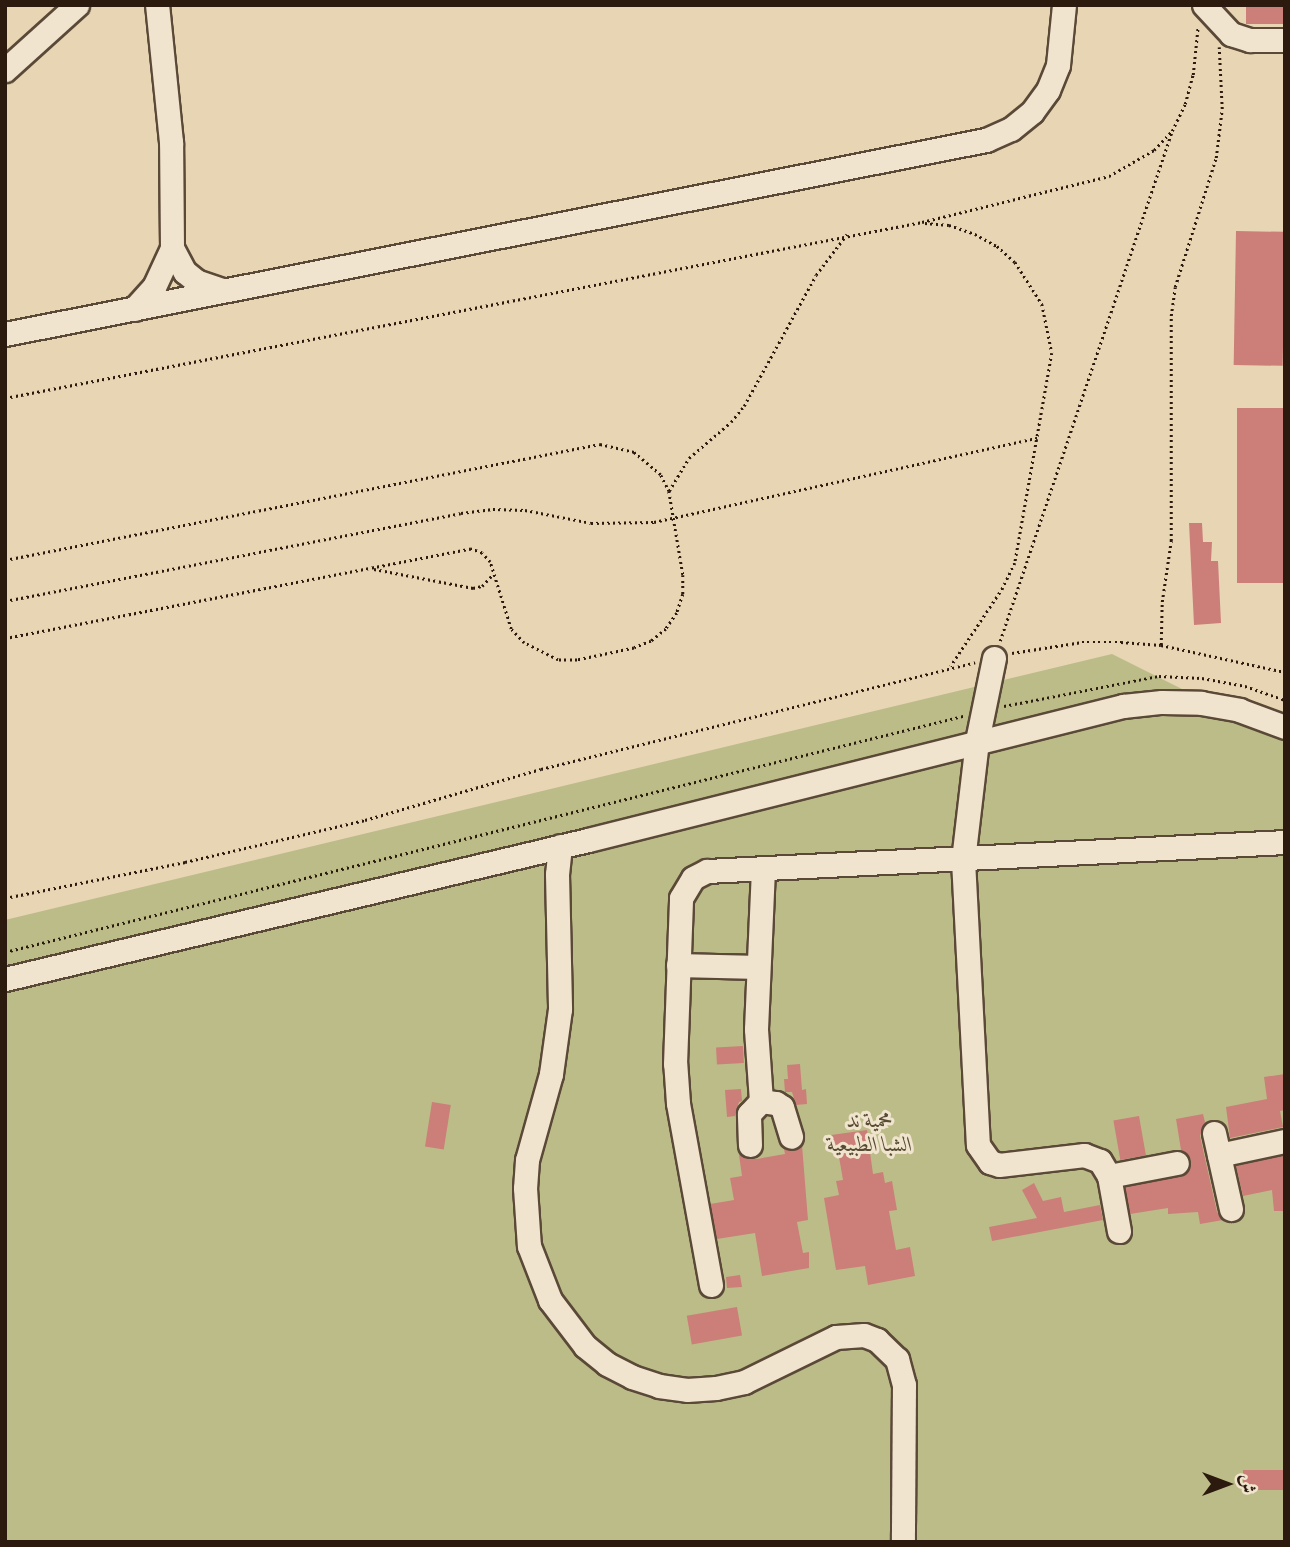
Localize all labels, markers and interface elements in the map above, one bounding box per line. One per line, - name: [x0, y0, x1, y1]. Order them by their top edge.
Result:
- park label: محمية ند الشبا الطبيعية: [827, 1108, 913, 1158]
- north arrow: [1192, 1449, 1262, 1519]
- text: ش: [1236, 1475, 1260, 1493]

